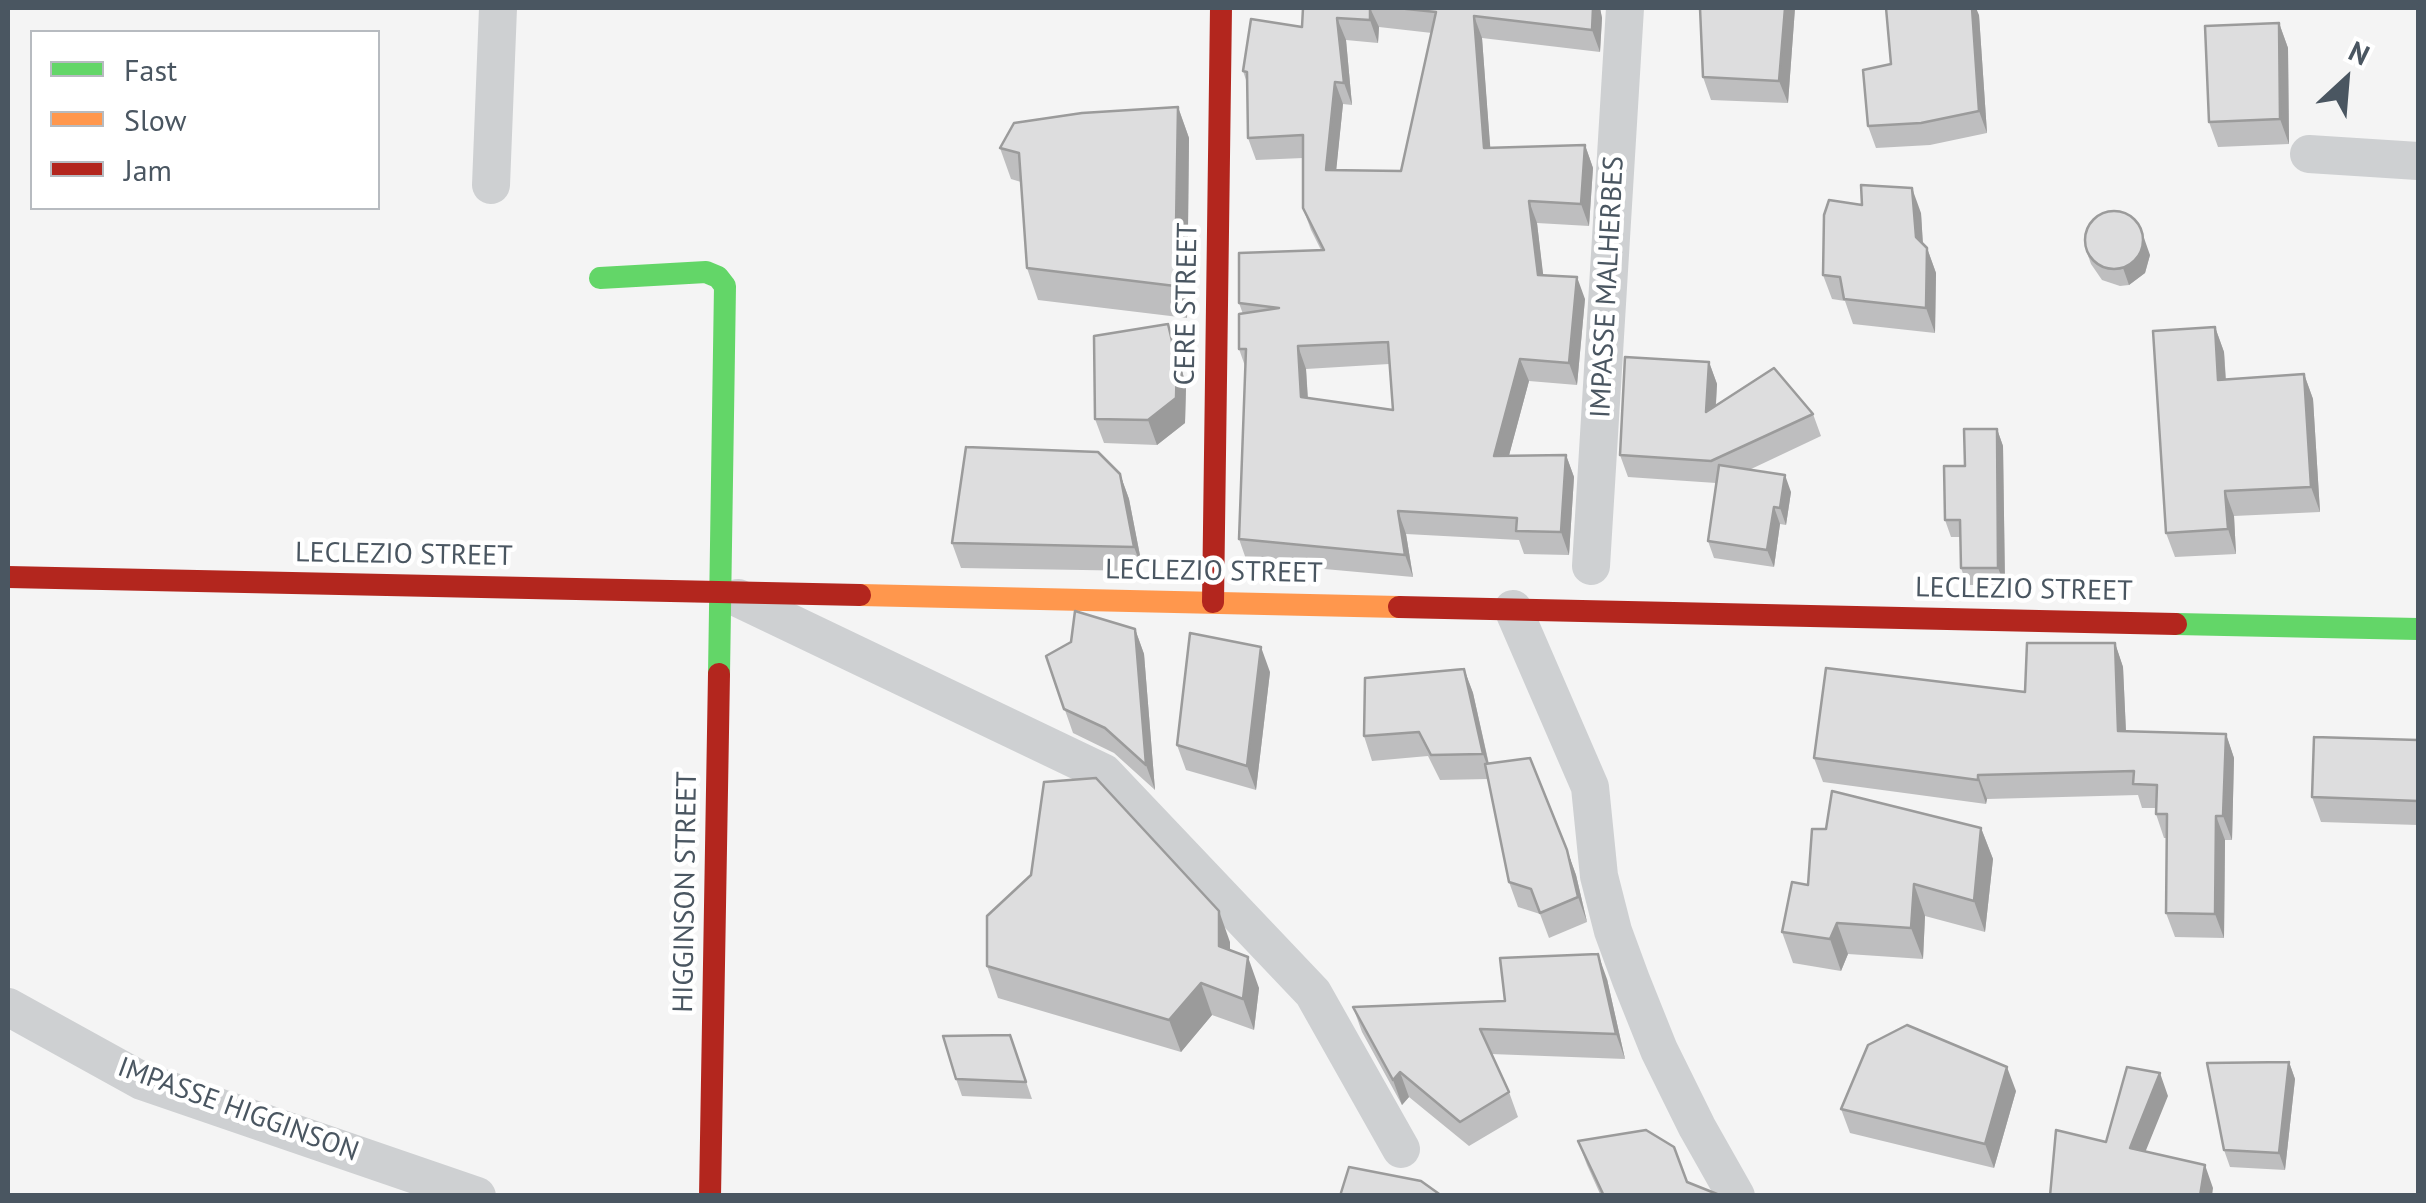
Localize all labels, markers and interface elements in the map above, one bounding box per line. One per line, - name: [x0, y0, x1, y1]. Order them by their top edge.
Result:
- legend: [30, 30, 380, 210]
- north arrow: [2296, 30, 2396, 130]
- text: N: [2343, 32, 2376, 73]
- text: Fast: [124, 50, 177, 89]
- text: Slow: [124, 100, 187, 139]
- text: Jam: [124, 150, 172, 189]
- street label: IMPASSE MALHERBES: [1584, 155, 1632, 419]
- street label: CERE STREET: [1169, 222, 1205, 386]
- street label: LECLEZIO STREET: [295, 536, 513, 574]
- street label: LECLEZIO STREET: [1105, 553, 1323, 591]
- street label: LECLEZIO STREET: [1915, 571, 2133, 609]
- street label: HIGGINSON STREET: [667, 771, 705, 1013]
- street label: IMPASSE HIGGINSON: [113, 1051, 363, 1169]

